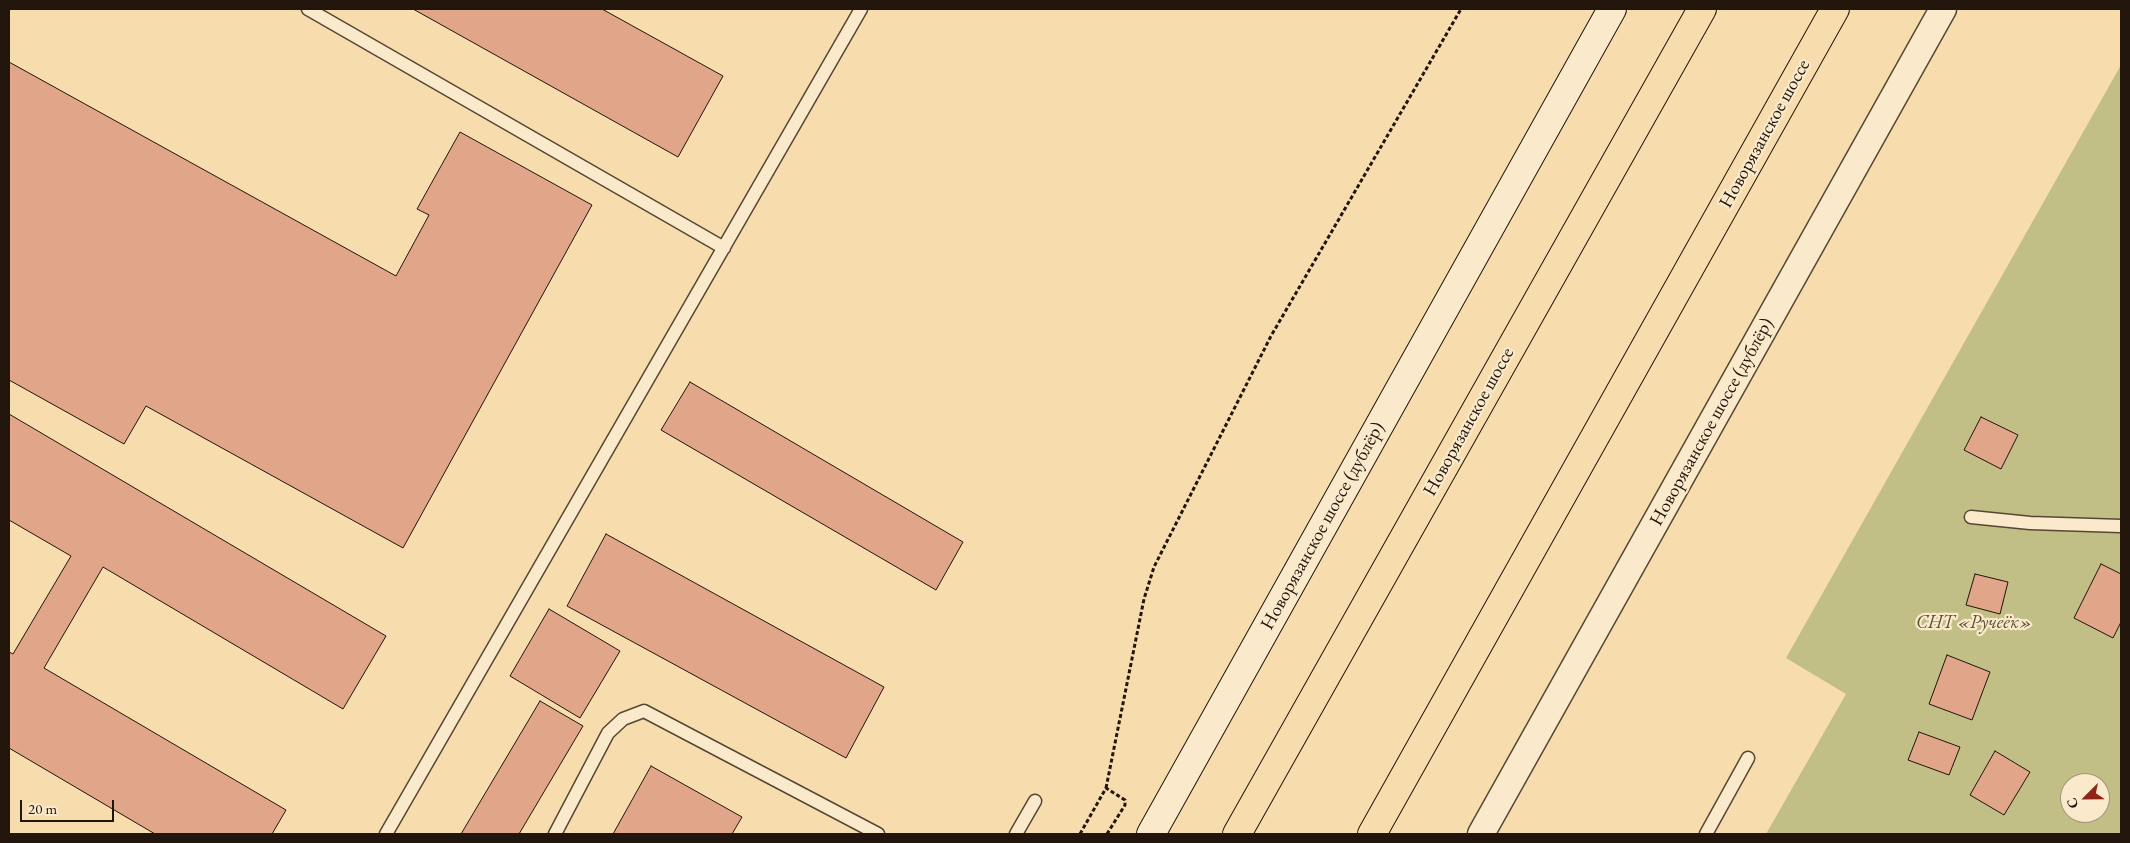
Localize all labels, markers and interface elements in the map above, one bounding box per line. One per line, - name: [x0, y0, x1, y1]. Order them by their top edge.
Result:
- street label: Новорязанское шоссе: [1715, 56, 1815, 212]
- street label: Новорязанское шоссе (дублёр): [1645, 314, 1779, 530]
- street label: Новорязанское шоссе: [1419, 344, 1519, 500]
- street label: Новорязанское шоссе (дублёр): [1256, 418, 1390, 634]
- park label: СНТ «Ручеёк»: [1916, 612, 2032, 634]
- north arrow: [2060, 773, 2110, 823]
- scale bar: [22, 790, 116, 822]
- text: С: [2062, 795, 2082, 812]
- text: 20 m: [28, 799, 57, 818]

